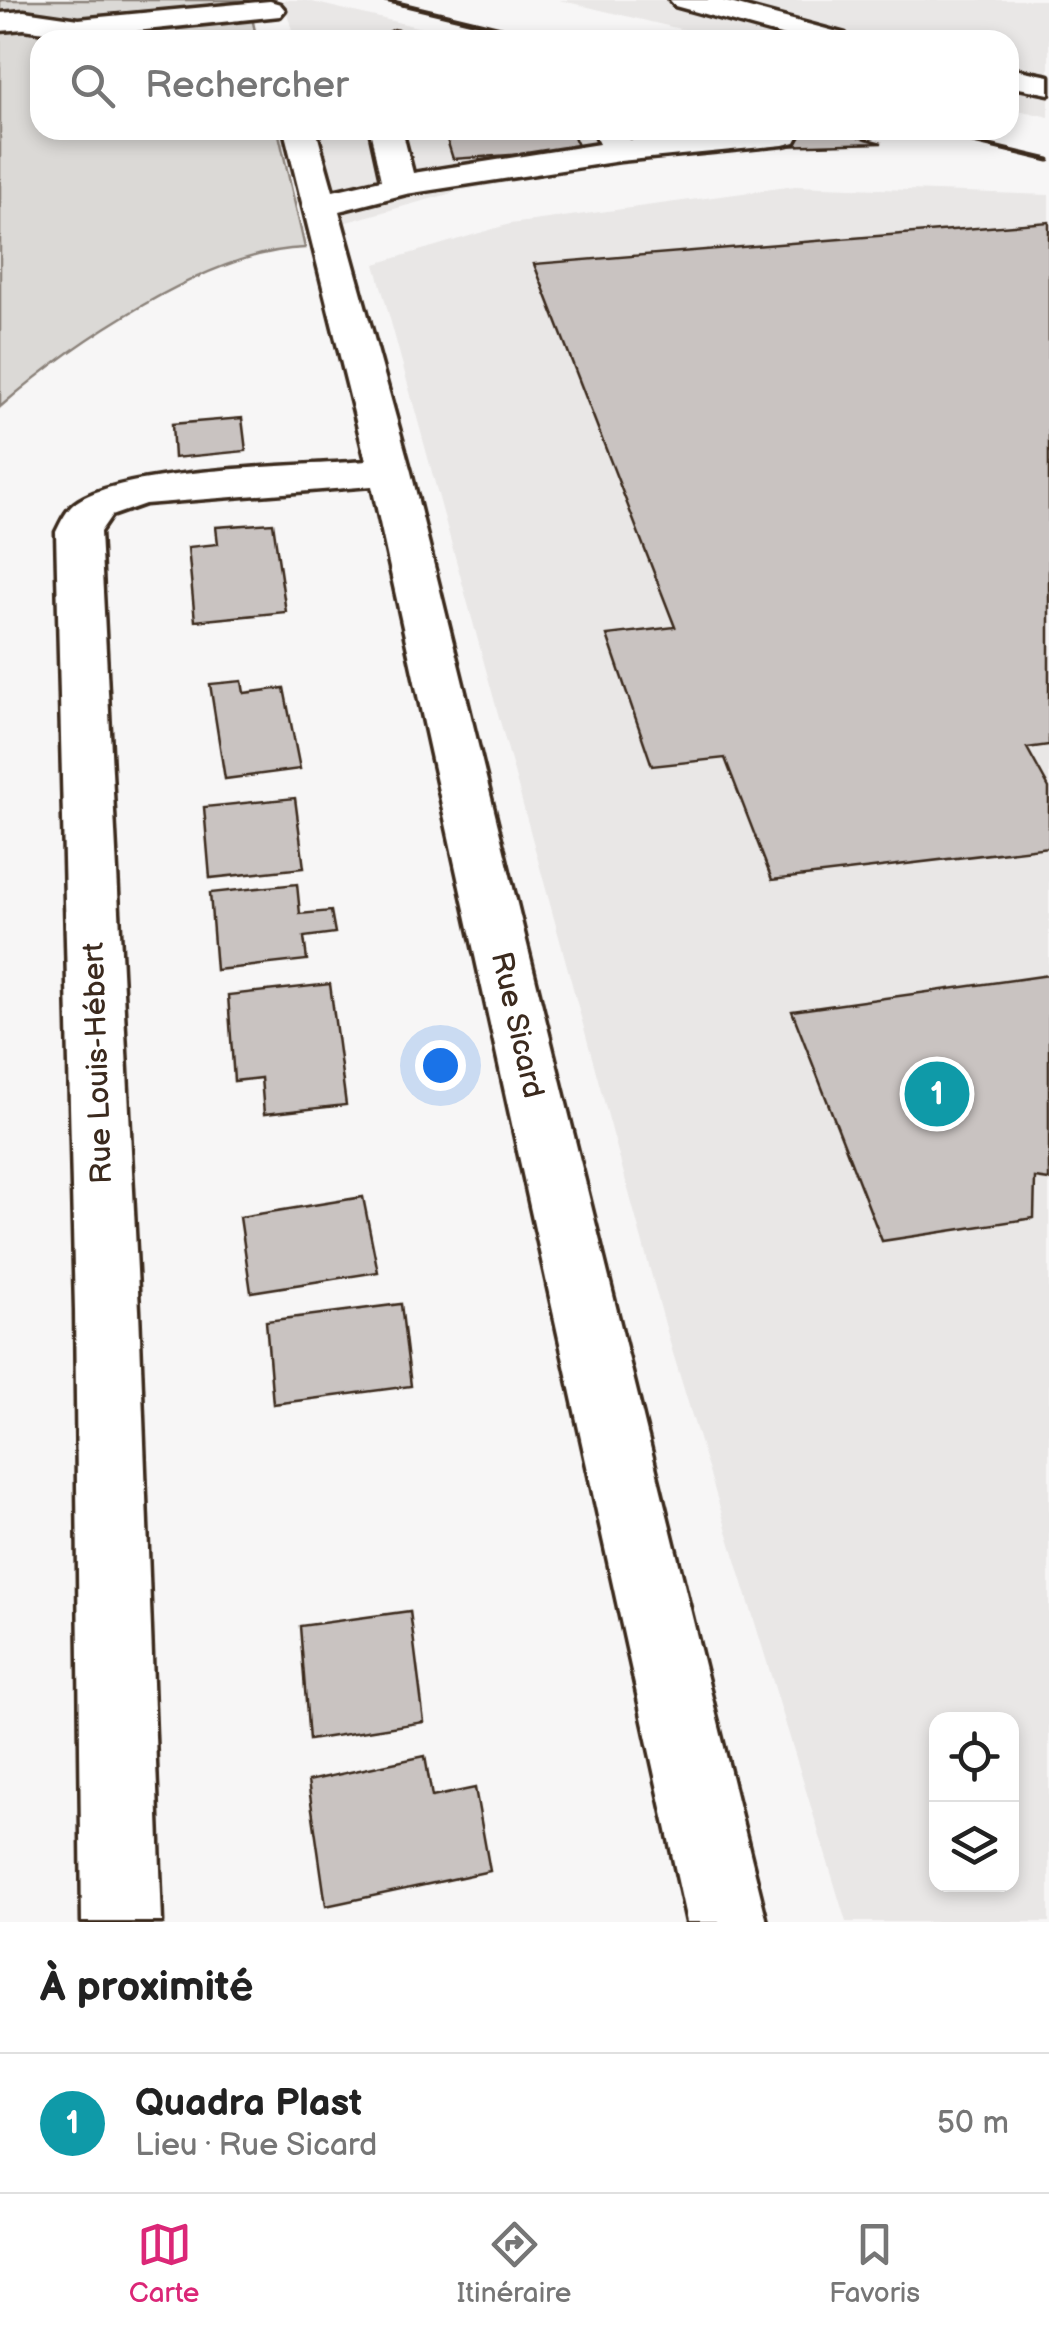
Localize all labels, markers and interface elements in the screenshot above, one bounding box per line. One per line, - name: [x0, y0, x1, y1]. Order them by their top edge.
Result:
- search box: [30, 30, 1019, 140]
- icon: search: [65, 58, 120, 113]
- text: Rechercher: [145, 63, 349, 108]
- street label: Rue Louis-Hébert: [76, 942, 120, 1184]
- street label: Rue Sicard: [483, 948, 551, 1102]
- your location: [415, 1040, 466, 1091]
- pin: 1: [904, 1056, 970, 1132]
- map controls: [929, 1712, 1019, 1892]
- button: locate: [929, 1712, 1019, 1802]
- button: layers: [929, 1802, 1019, 1892]
- text: À proximité: [40, 1962, 253, 2013]
- text: Quadra Plast: [135, 2081, 362, 2126]
- text: 1: [66, 2104, 79, 2143]
- text: 50 m: [937, 2104, 1009, 2143]
- text: Lieu · Rue Sicard: [135, 2126, 377, 2165]
- tab: Carte: [129, 2217, 199, 2310]
- tab: Itinéraire: [457, 2217, 571, 2310]
- tab: Favoris: [829, 2217, 920, 2310]

